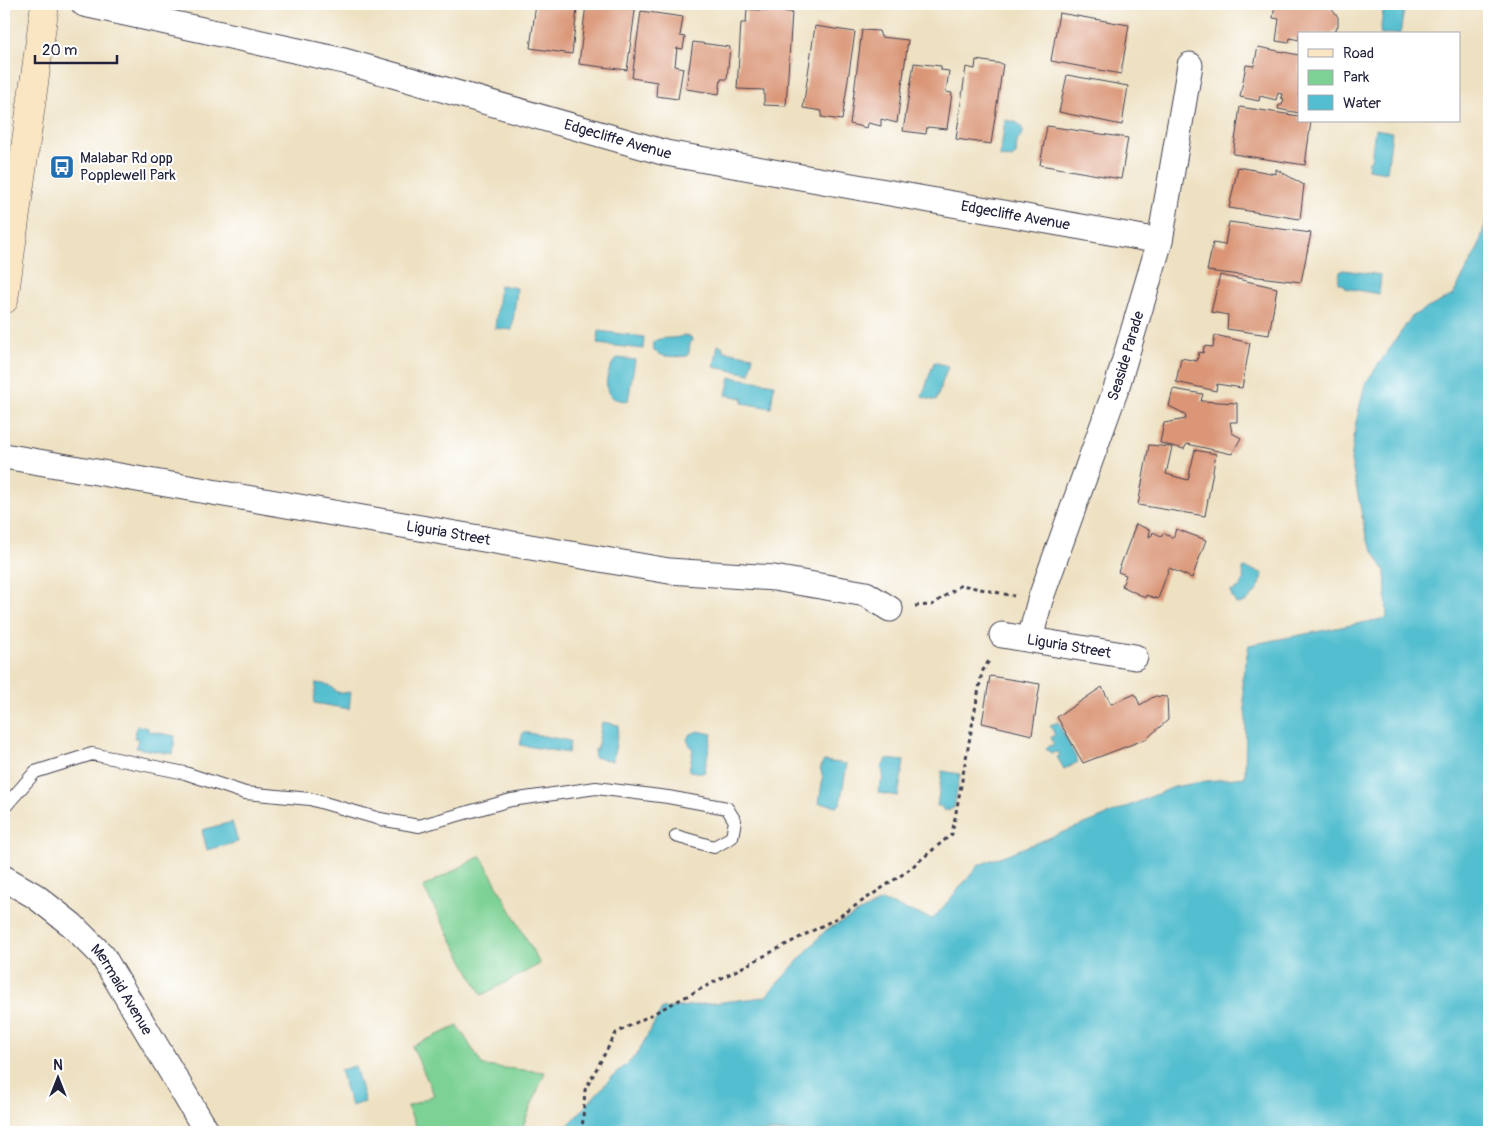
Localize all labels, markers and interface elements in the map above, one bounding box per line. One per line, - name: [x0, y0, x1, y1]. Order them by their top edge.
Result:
- scale bar: [35, 32, 118, 64]
- legend: [1298, 32, 1460, 122]
- text: 20 m: [42, 41, 77, 60]
- text: Road: [1343, 44, 1374, 63]
- text: Park: [1343, 68, 1370, 87]
- text: Water: [1343, 94, 1382, 113]
- street label: Edgecliffe Avenue: [562, 115, 673, 163]
- place label: Malabar Rd opp Popplewell Park: [80, 149, 177, 185]
- bus stop icon: Malabar Rd opp Popplewell Park: [49, 154, 75, 180]
- street label: Edgecliffe Avenue: [959, 196, 1072, 234]
- street label: Seaside Parade: [1103, 308, 1148, 403]
- street label: Liguria Street: [405, 516, 493, 550]
- street label: Liguria Street: [1025, 630, 1114, 663]
- street label: Mermaid Avenue: [87, 940, 157, 1039]
- north arrow: [32, 1054, 82, 1104]
- text: N: [53, 1057, 63, 1074]

